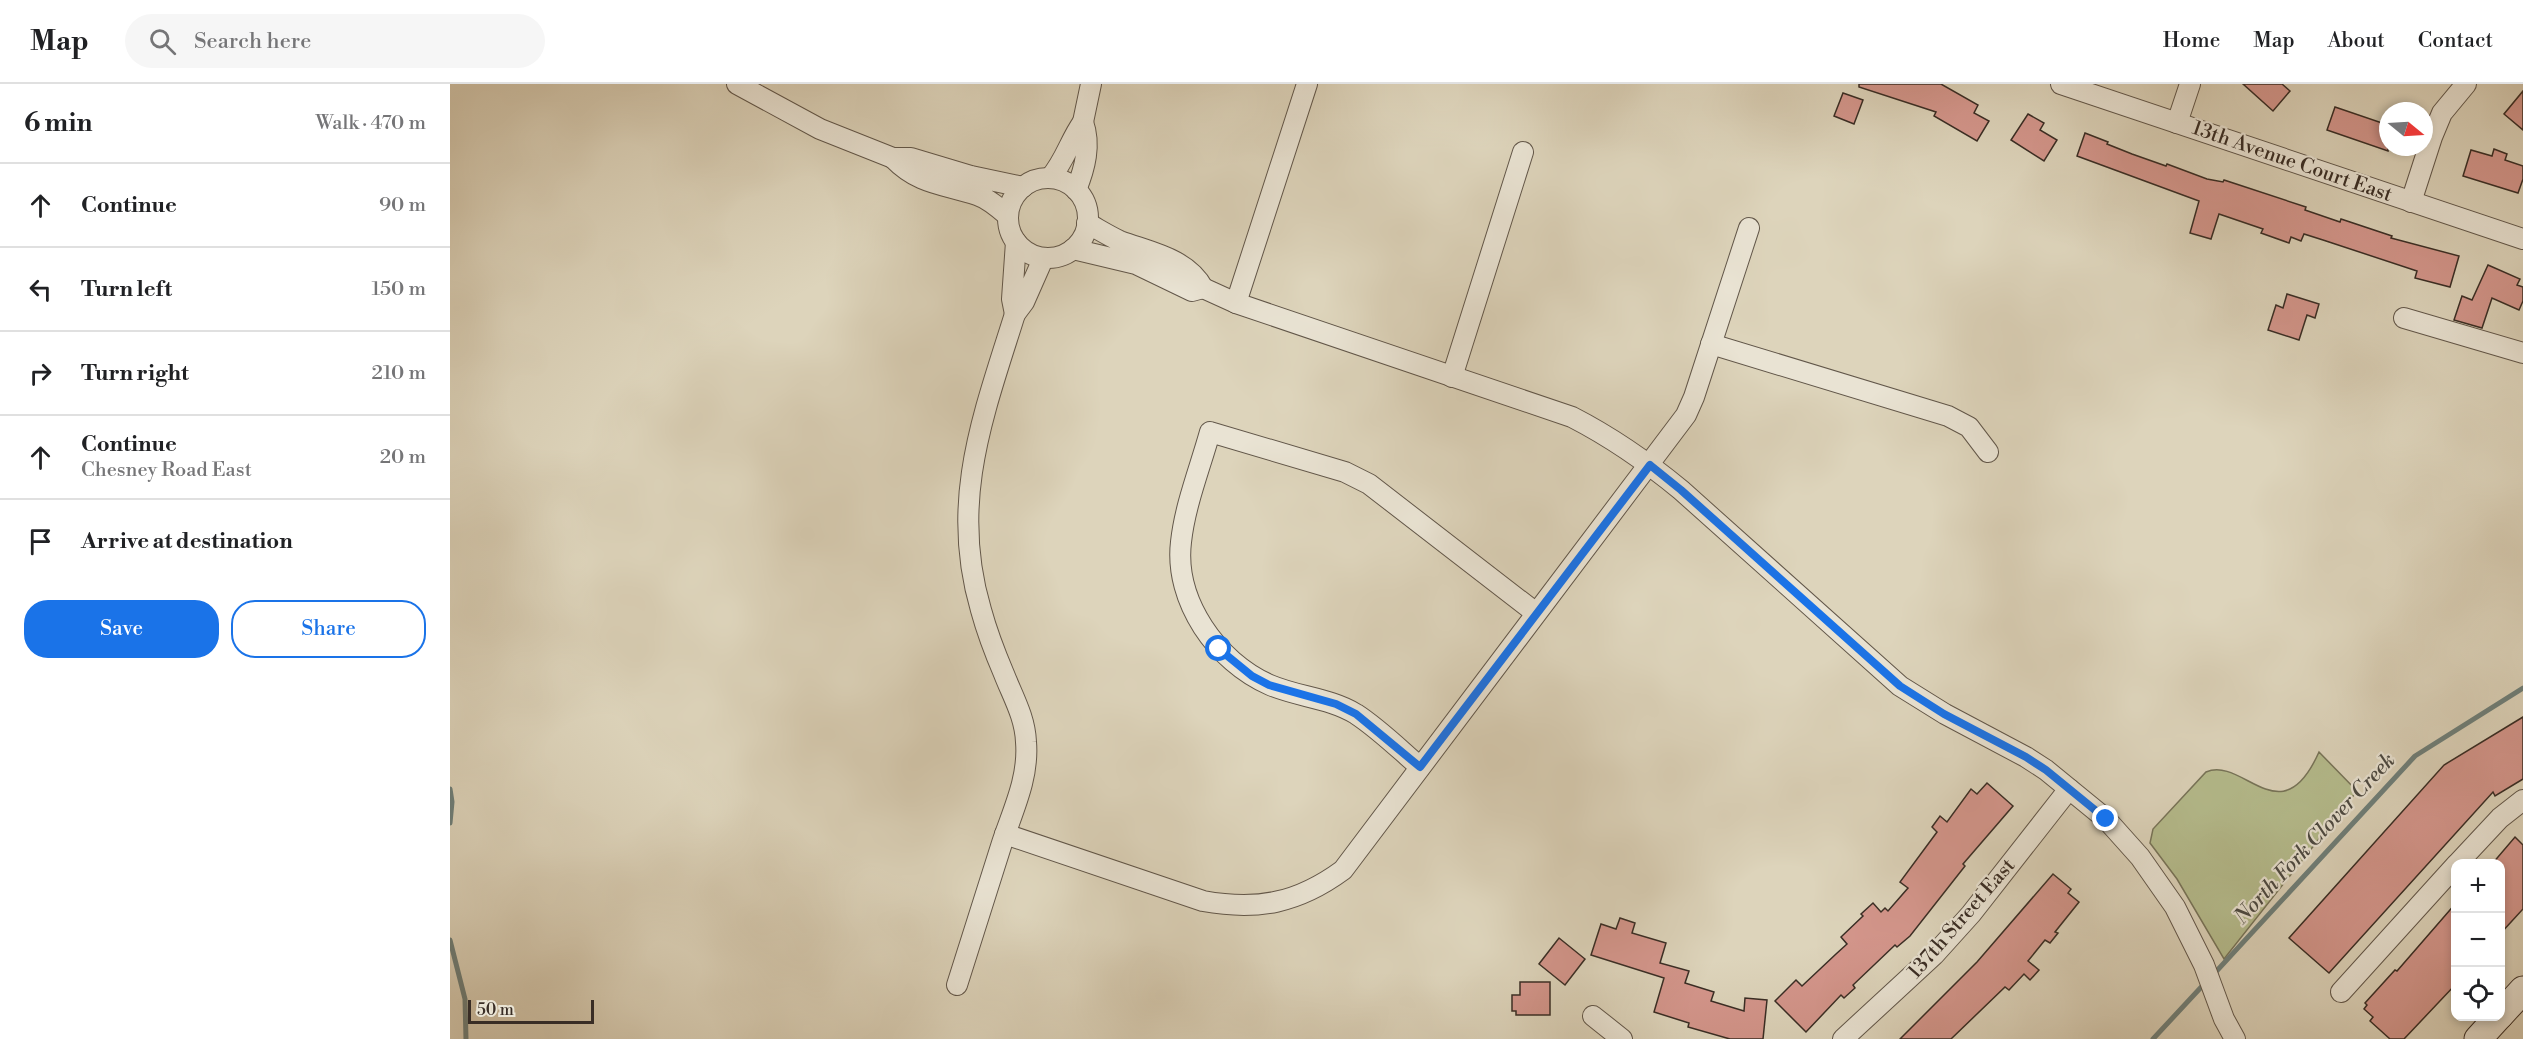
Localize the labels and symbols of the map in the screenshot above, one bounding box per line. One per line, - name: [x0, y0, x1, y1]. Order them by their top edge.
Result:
- north arrow: [2379, 102, 2433, 156]
- street label: 13th Avenue Court East: [2189, 116, 2395, 208]
- route start: [1205, 635, 1231, 661]
- water label: North Fork Clover Creek: [2228, 748, 2401, 931]
- route end: [2092, 805, 2118, 831]
- street label: 137th Street East: [1903, 854, 2021, 984]
- scale bar: [468, 997, 594, 1024]

